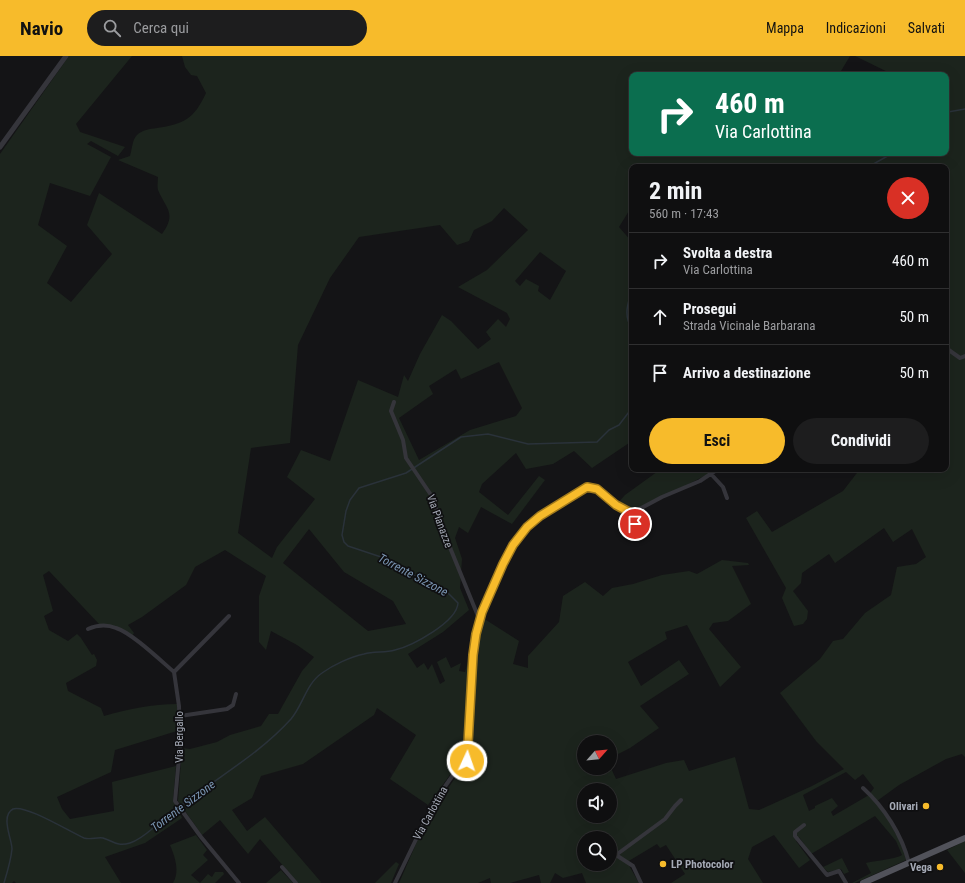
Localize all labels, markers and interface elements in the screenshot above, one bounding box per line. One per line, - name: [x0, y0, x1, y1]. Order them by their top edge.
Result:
- search box: [87, 10, 367, 46]
- text: Navio: [20, 17, 63, 40]
- icon: search: [101, 17, 123, 39]
- text: Cerca qui: [133, 19, 189, 37]
- text: Mappa: [766, 20, 804, 36]
- text: Indicazioni: [826, 20, 886, 36]
- text: Salvati: [908, 20, 945, 36]
- text: 460 m: [715, 87, 785, 120]
- icon: right: [649, 88, 701, 140]
- text: Via Carlottina: [715, 121, 812, 142]
- text: 2 min: [649, 177, 702, 205]
- button: close: [887, 177, 929, 219]
- text: 560 m · 17:43: [649, 206, 719, 221]
- text: Svolta a destra: [683, 244, 772, 262]
- icon: right: [649, 250, 671, 272]
- text: 460 m: [892, 252, 929, 270]
- text: Via Carlottina: [683, 262, 753, 277]
- text: Prosegui: [683, 300, 736, 318]
- icon: ahead: [649, 306, 671, 328]
- text: 50 m: [899, 308, 929, 326]
- text: Strada Vicinale Barbarana: [683, 318, 815, 333]
- icon: arrive: [649, 362, 671, 384]
- text: Arrivo a destinazione: [683, 364, 811, 382]
- text: 50 m: [899, 364, 929, 382]
- button: Esci: [649, 418, 785, 464]
- button: Condividi: [793, 418, 929, 464]
- street label: Via Pianazze: [424, 493, 455, 550]
- pin: [618, 507, 652, 541]
- icon: arrive: [624, 513, 646, 535]
- water label: Torrente Sizzone: [376, 551, 451, 599]
- street label: Via Bergallo: [173, 710, 186, 763]
- north arrow: [577, 735, 617, 775]
- map controls: [577, 735, 617, 871]
- position arrow: [446, 740, 488, 782]
- water label: Torrente Sizzone: [148, 777, 218, 835]
- button: sound: [577, 783, 617, 823]
- street label: Via Carlottina: [410, 784, 450, 842]
- place label: Olivari: [889, 800, 918, 813]
- marker: Olivari: [921, 801, 931, 811]
- button: search: [577, 831, 617, 871]
- place label: LP Photocolor: [671, 858, 734, 871]
- marker: LP Photocolor: [658, 859, 668, 869]
- place label: Vega: [910, 861, 932, 874]
- marker: Vega: [935, 862, 945, 872]

